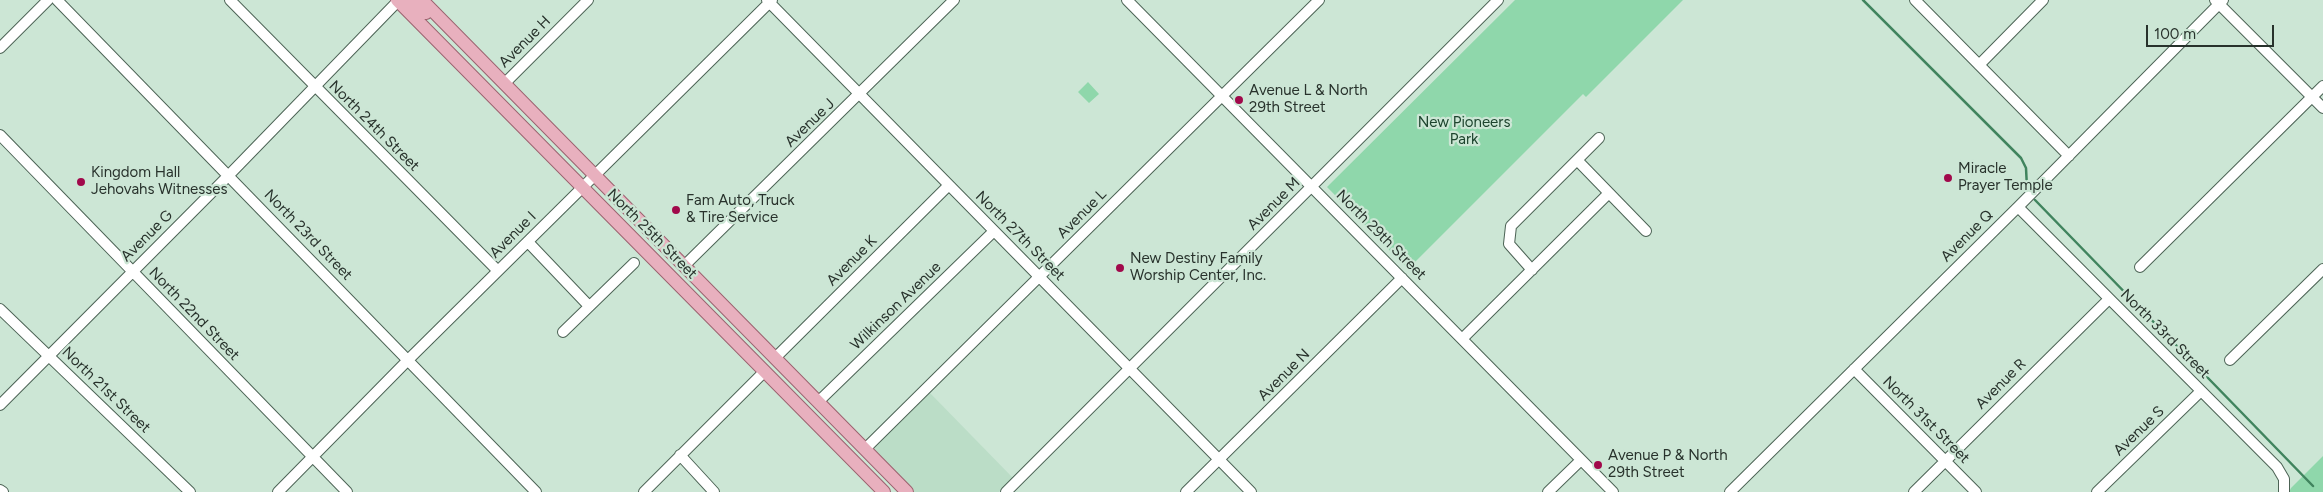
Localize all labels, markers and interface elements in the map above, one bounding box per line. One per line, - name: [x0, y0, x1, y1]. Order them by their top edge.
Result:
- street label: Avenue H: [495, 12, 555, 72]
- scale bar: [2148, 15, 2276, 47]
- text: 100 m: [2154, 25, 2196, 43]
- street label: North 24th Street: [325, 77, 423, 175]
- place label: Avenue L & North 29th Street: [1249, 82, 1368, 117]
- marker: Avenue L & North 29th Street: [1233, 94, 1245, 106]
- street label: Avenue J: [781, 95, 839, 151]
- park label: New Pioneers Park: [1418, 114, 1510, 149]
- place label: Miracle Prayer Temple: [1958, 160, 2053, 195]
- place label: Kingdom Hall Jehovahs Witnesses: [91, 164, 227, 199]
- marker: Miracle Prayer Temple: [1942, 172, 1954, 184]
- street label: Avenue M: [1244, 174, 1304, 234]
- marker: Kingdom Hall Jehovahs Witnesses: [75, 176, 87, 188]
- street label: North 25th Street: [603, 185, 701, 283]
- street label: North 23rd Street: [260, 186, 356, 284]
- street label: Avenue L: [1054, 186, 1110, 242]
- street label: North 29th Street: [1332, 186, 1430, 284]
- street label: North 27th Street: [971, 187, 1069, 285]
- place label: Fam Auto, Truck & Tire Service: [686, 192, 795, 227]
- marker: Fam Auto, Truck & Tire Service: [670, 204, 682, 216]
- street label: Avenue G: [117, 206, 177, 266]
- street label: Avenue Q: [1937, 206, 1997, 266]
- street label: Avenue I: [486, 208, 540, 262]
- street label: Avenue K: [823, 232, 881, 290]
- place label: New Destiny Family Worship Center, Inc.: [1130, 250, 1266, 285]
- street label: Wilkinson Avenue: [847, 258, 945, 354]
- marker: New Destiny Family Worship Center, Inc.: [1114, 262, 1126, 274]
- street label: North 22nd Street: [145, 264, 243, 364]
- street label: North 33rd Street: [2117, 286, 2213, 382]
- street label: North 21st Street: [58, 343, 154, 437]
- street label: Avenue N: [1254, 345, 1314, 405]
- street label: Avenue R: [1972, 355, 2030, 413]
- street label: North 31st Street: [1879, 373, 1973, 467]
- street label: Avenue S: [2110, 402, 2168, 460]
- place label: Avenue P & North 29th Street: [1608, 447, 1728, 482]
- marker: Avenue P & North 29th Street: [1592, 459, 1604, 471]

